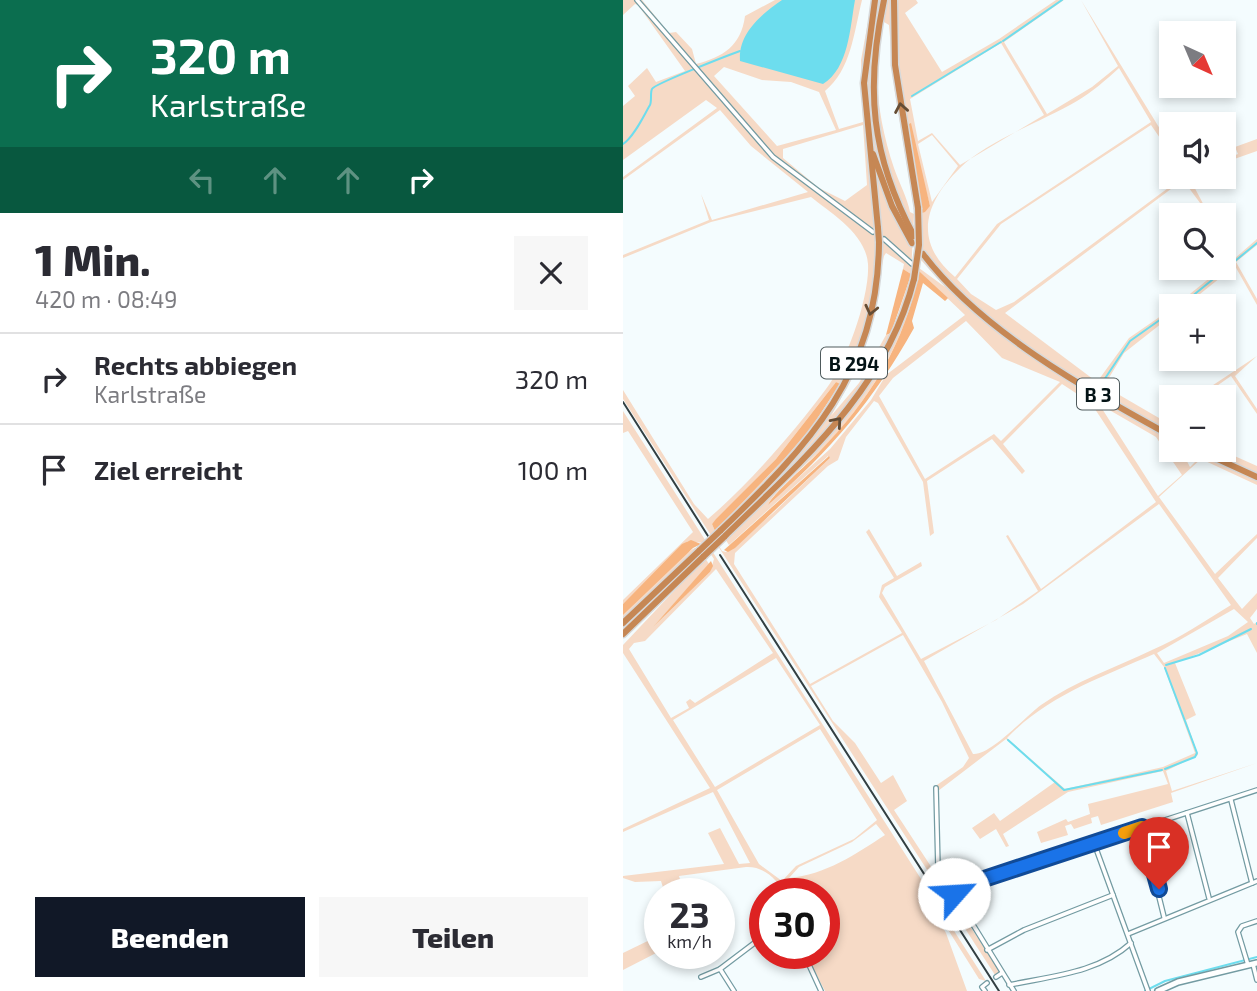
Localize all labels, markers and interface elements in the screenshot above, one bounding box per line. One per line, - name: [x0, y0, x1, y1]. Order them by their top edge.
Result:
- north arrow: [1159, 21, 1235, 98]
- map controls: [1159, 21, 1236, 462]
- text: 320 m: [150, 25, 291, 84]
- icon: right: [35, 28, 126, 119]
- text: Karlstraße: [150, 85, 306, 123]
- one-way arrow: [894, 102, 909, 114]
- button: sound: [1159, 112, 1236, 189]
- icon: left: [183, 161, 221, 199]
- icon: ahead: [256, 161, 294, 199]
- icon: ahead: [329, 161, 367, 199]
- icon: right: [402, 161, 440, 199]
- button: search: [1159, 203, 1236, 280]
- text: 1 Min.: [35, 234, 151, 284]
- button: close: [514, 236, 588, 310]
- text: 420 m · 08:49: [35, 285, 177, 313]
- button: +: [1159, 294, 1236, 371]
- one-way arrow: [865, 304, 879, 316]
- road number: B 294: [821, 348, 887, 378]
- text: Rechts abbiegen: [94, 349, 297, 380]
- icon: right: [35, 360, 73, 398]
- text: 320 m: [515, 363, 588, 394]
- road number: B 3: [1077, 378, 1119, 410]
- text: Karlstraße: [94, 380, 206, 408]
- button: −: [1159, 385, 1236, 462]
- one-way arrow: [829, 418, 841, 431]
- icon: arrive: [35, 451, 73, 489]
- text: Ziel erreicht: [94, 454, 243, 485]
- text: 100 m: [518, 454, 588, 485]
- pin: [1129, 817, 1189, 889]
- icon: arrive: [1140, 828, 1178, 866]
- position arrow: [917, 857, 991, 931]
- speed limit sign: 30: [749, 878, 840, 969]
- text: 23: [669, 893, 710, 935]
- button: Beenden: [35, 897, 305, 977]
- button: Teilen: [319, 897, 588, 977]
- text: km/h: [667, 930, 712, 952]

